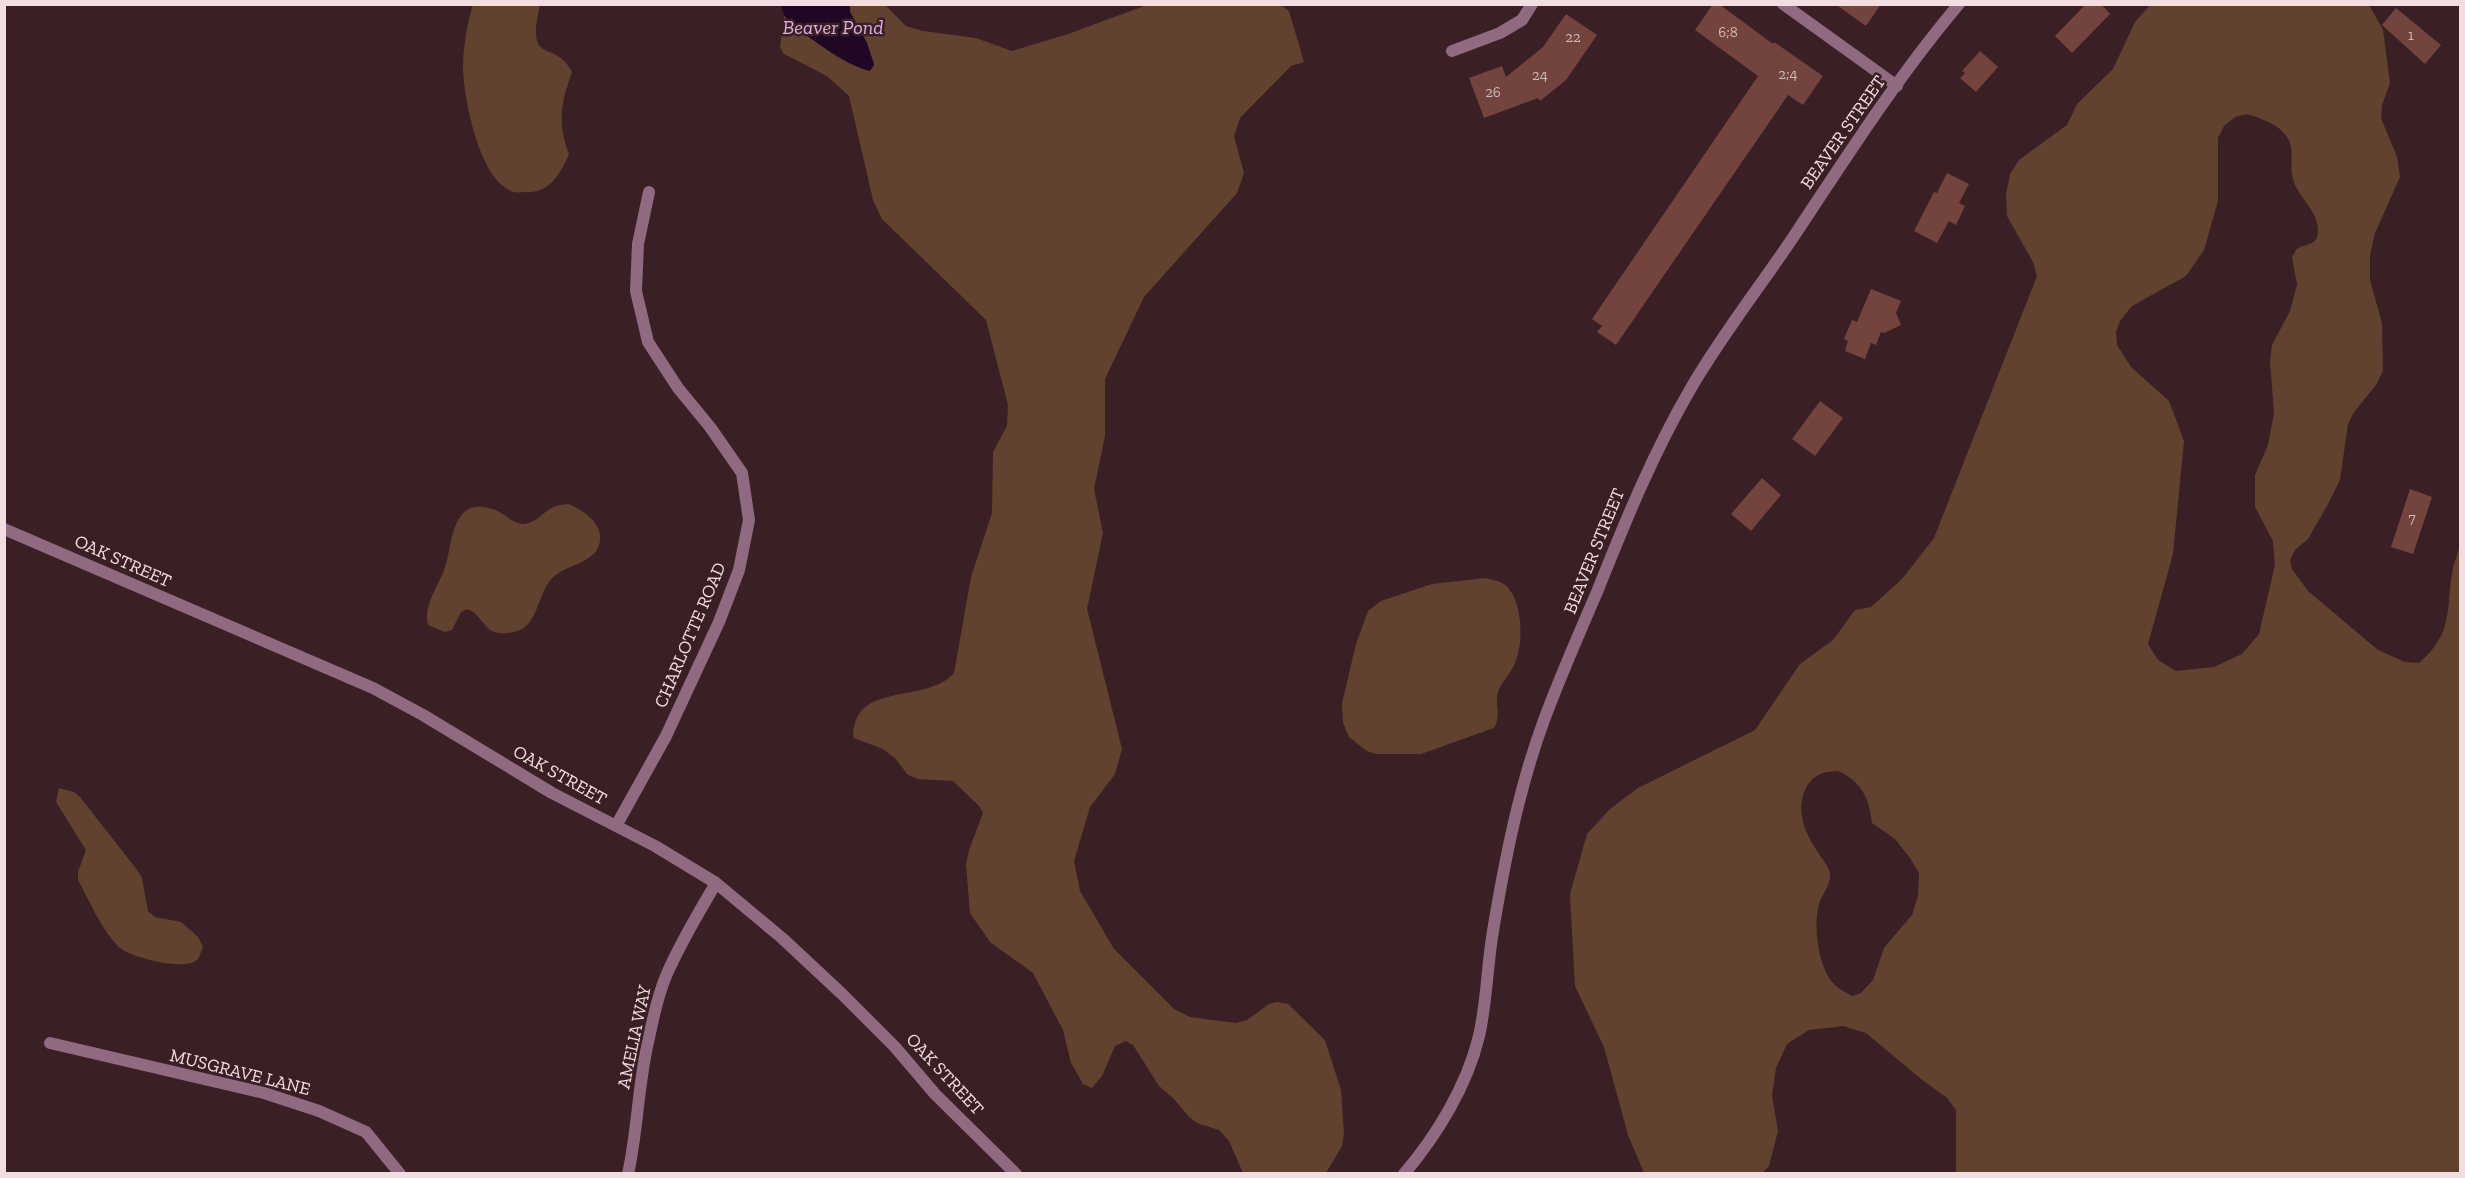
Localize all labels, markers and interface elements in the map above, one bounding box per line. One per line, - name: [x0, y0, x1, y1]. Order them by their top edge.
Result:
- water label: Beaver Pond: [783, 15, 883, 39]
- house number: 6;8: [1718, 23, 1738, 41]
- house number: 1: [2408, 26, 2414, 44]
- house number: 22: [1565, 28, 1581, 46]
- house number: 2;4: [1778, 65, 1798, 83]
- house number: 24: [1532, 66, 1548, 84]
- street label: BEAVER STREET: [1796, 71, 1890, 193]
- house number: 26: [1485, 83, 1501, 101]
- street label: BEAVER STREET: [1559, 485, 1629, 617]
- house number: 7: [2408, 509, 2416, 527]
- street label: OAK STREET: [71, 530, 175, 592]
- street label: CHARLOTTE ROAD: [649, 559, 731, 711]
- street label: OAK STREET: [509, 740, 611, 810]
- street label: AMELIA WAY: [612, 983, 656, 1091]
- street label: OAK STREET: [902, 1029, 988, 1119]
- street label: MUSGRAVE LANE: [167, 1044, 313, 1100]

